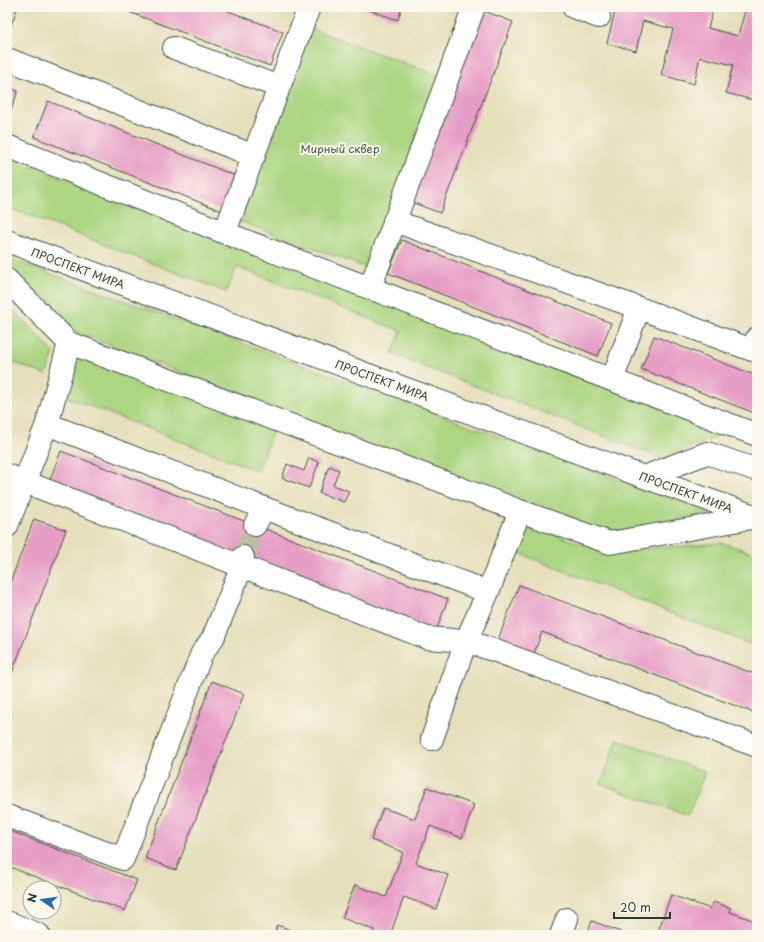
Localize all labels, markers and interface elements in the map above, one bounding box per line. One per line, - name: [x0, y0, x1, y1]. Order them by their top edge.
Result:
- park label: Мирный сквер: [300, 140, 380, 157]
- street label: ПРОСПЕКТ МИРА: [29, 243, 128, 293]
- street label: ПРОСПЕКТ МИРА: [333, 355, 432, 405]
- street label: ПРОСПЕКТ МИРА: [637, 467, 736, 517]
- north arrow: [22, 880, 62, 920]
- text: N: [23, 891, 41, 904]
- scale bar: [614, 894, 670, 920]
- text: 20 m: [620, 898, 651, 916]

